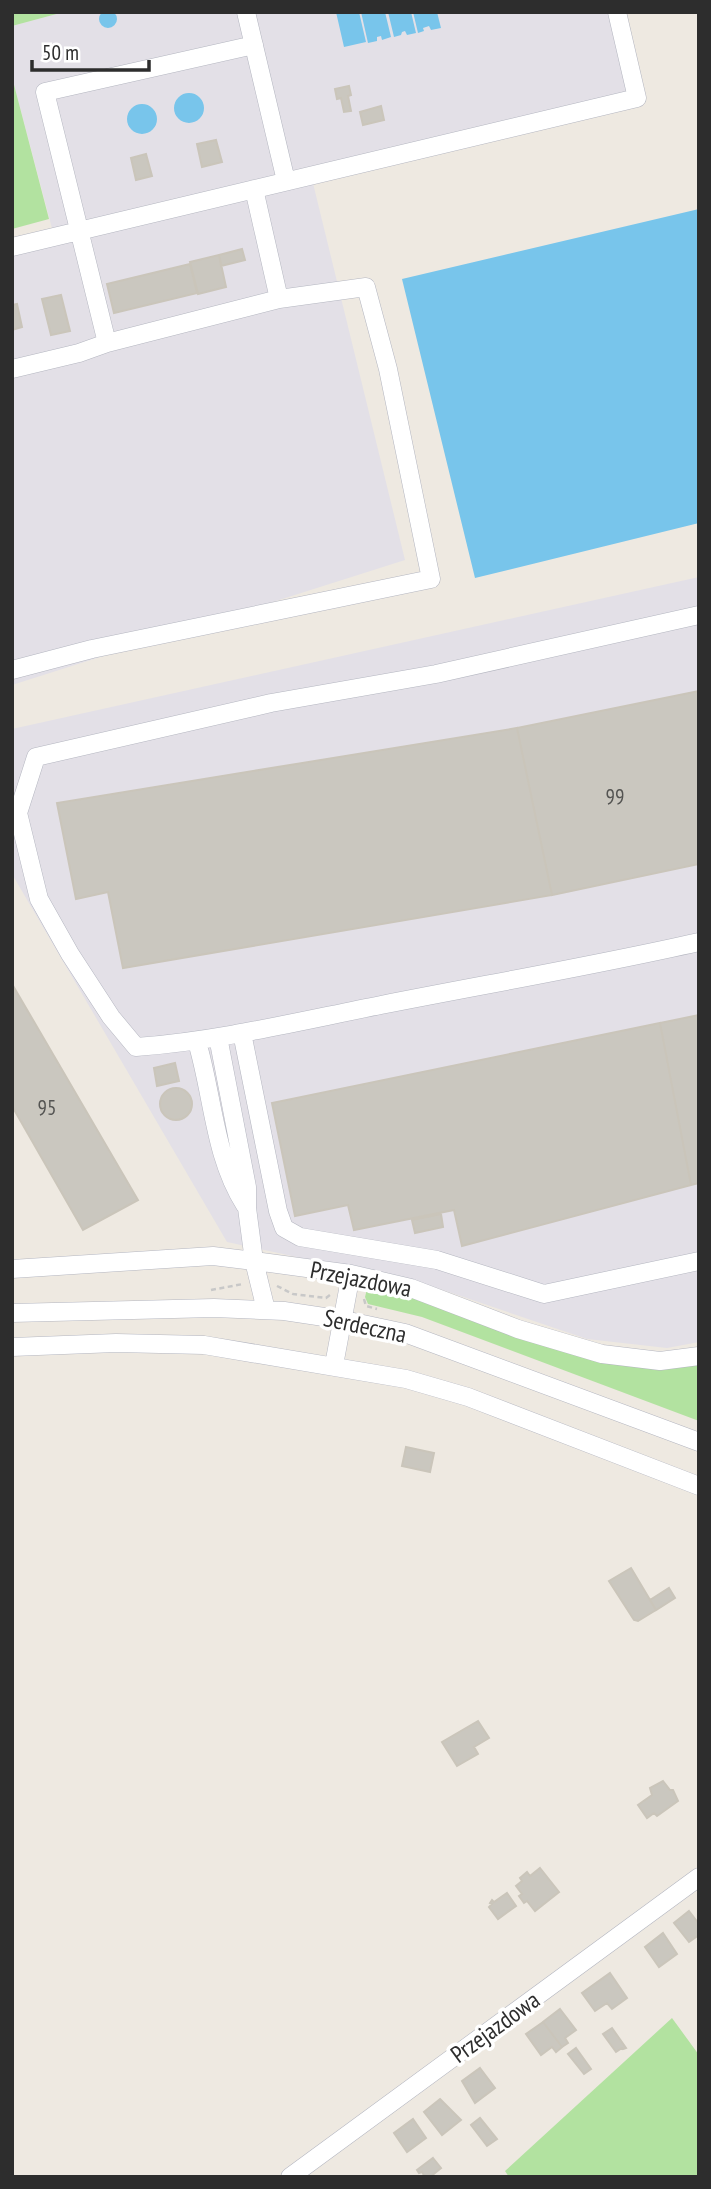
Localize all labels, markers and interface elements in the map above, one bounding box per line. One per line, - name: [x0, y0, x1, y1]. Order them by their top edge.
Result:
- scale bar: [32, 28, 149, 72]
- text: 50 m: [42, 39, 79, 66]
- house number: 99: [606, 783, 624, 810]
- house number: 95: [38, 1094, 56, 1121]
- street label: Przejazdowa: [308, 1254, 414, 1304]
- street label: Serdeczna: [321, 1302, 409, 1350]
- street label: Przejazdowa: [444, 1984, 546, 2070]

